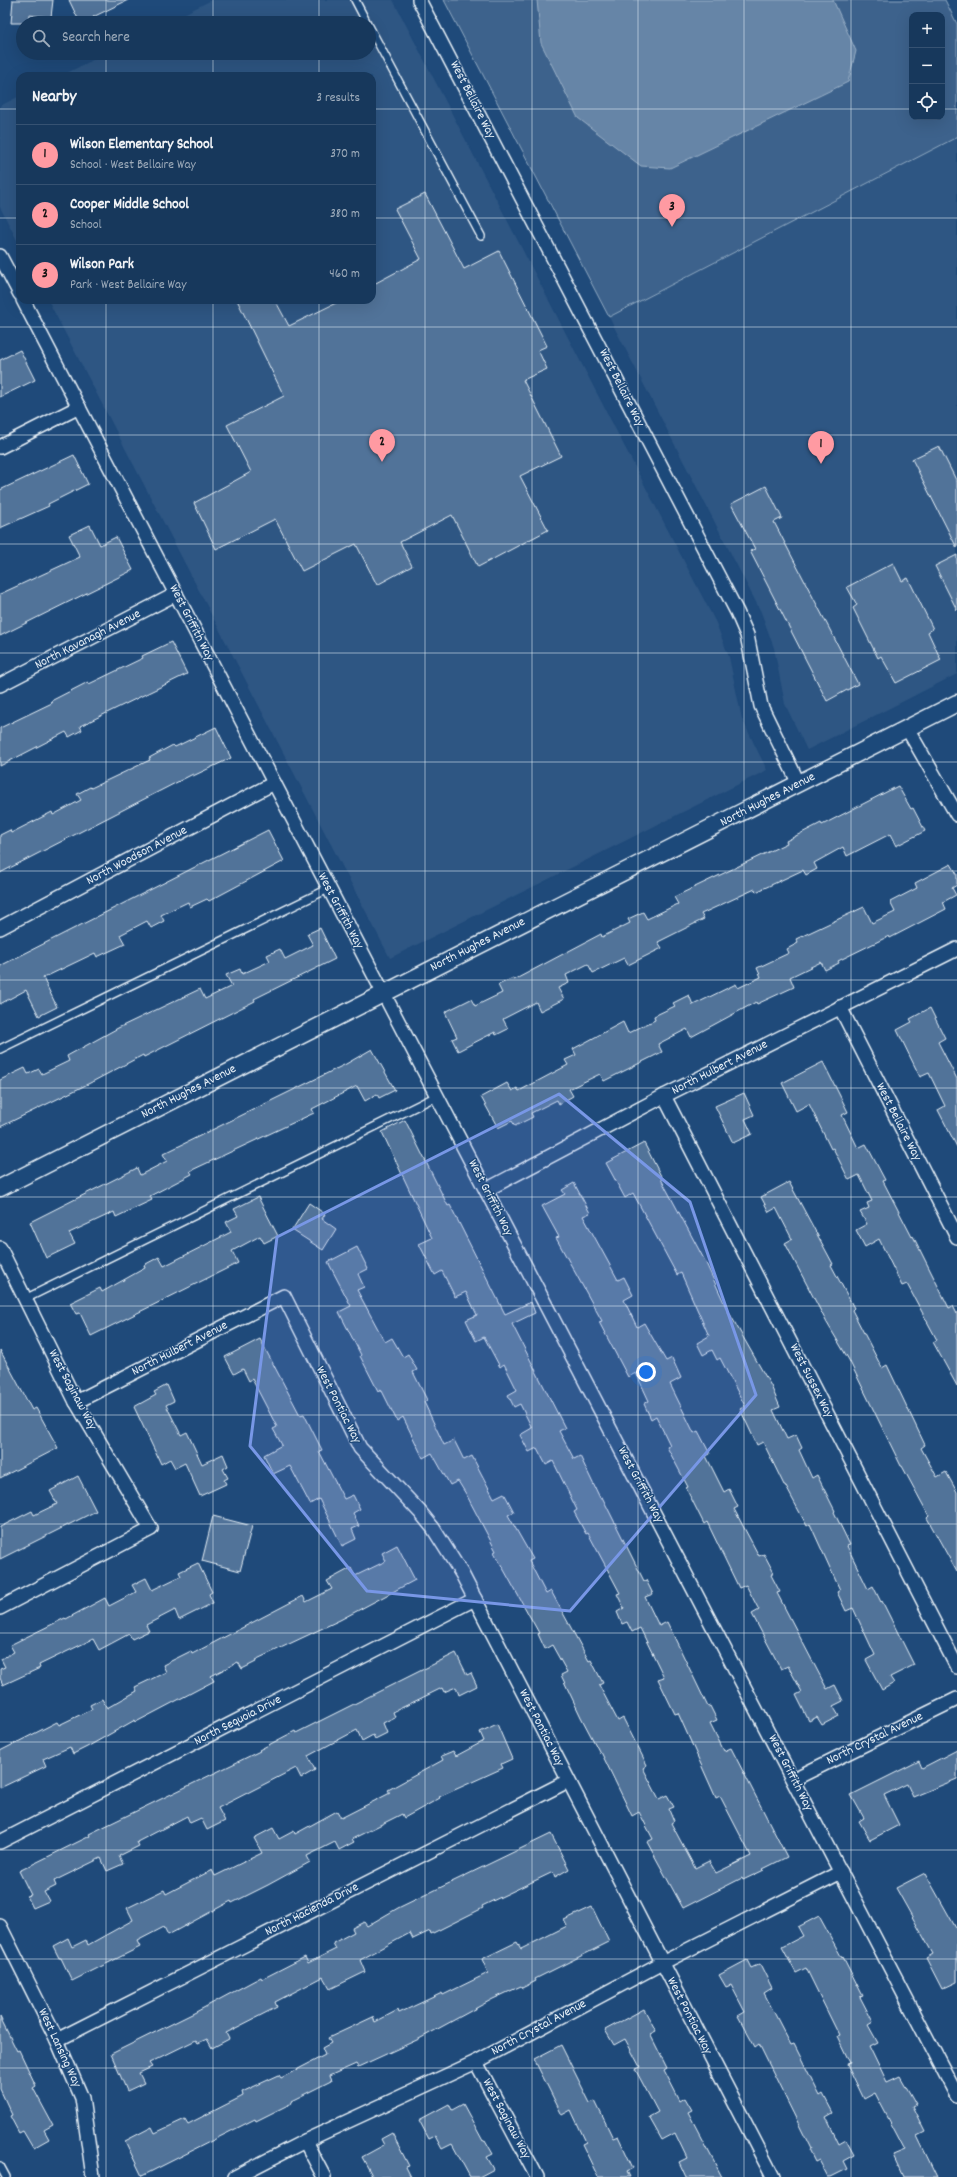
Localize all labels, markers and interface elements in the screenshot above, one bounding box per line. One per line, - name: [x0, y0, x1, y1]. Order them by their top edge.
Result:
- map controls: [909, 12, 945, 120]
- button: +: [909, 12, 945, 48]
- search box: [16, 16, 376, 60]
- icon: search: [30, 27, 52, 49]
- text: Search here: [62, 27, 130, 49]
- button: −: [909, 48, 945, 84]
- street label: West Bellaire Way: [444, 58, 500, 143]
- button: locate: [909, 84, 945, 120]
- text: Nearby: [32, 86, 76, 110]
- text: 3 results: [316, 89, 360, 108]
- text: Wilson Elementary School: [70, 134, 213, 156]
- text: 1: [44, 145, 46, 164]
- text: 370 m: [330, 145, 360, 164]
- text: School · West Bellaire Way: [70, 156, 196, 175]
- text: Cooper Middle School: [70, 194, 189, 216]
- pin: 3: [659, 194, 685, 227]
- text: 2: [42, 205, 48, 224]
- text: 380 m: [330, 205, 360, 224]
- text: School: [70, 216, 102, 235]
- text: Wilson Park: [70, 254, 134, 276]
- text: 3: [42, 265, 48, 284]
- text: 460 m: [329, 265, 360, 284]
- text: Park · West Bellaire Way: [70, 276, 186, 295]
- street label: West Bellaire Way: [593, 346, 649, 431]
- pin: 2: [369, 429, 395, 462]
- pin: 1: [808, 431, 834, 464]
- street label: West Griffith Way: [164, 581, 219, 665]
- street label: North Kavanagh Avenue: [32, 605, 145, 675]
- street label: North Hughes Avenue: [717, 768, 819, 832]
- street label: North Woodson Avenue: [83, 821, 191, 891]
- street label: West Griffith Way: [312, 870, 368, 953]
- street label: North Hughes Avenue: [427, 913, 529, 977]
- street label: North Hulbert Avenue: [669, 1035, 772, 1100]
- street label: North Hughes Avenue: [138, 1060, 240, 1124]
- street label: West Bellaire Way: [870, 1080, 926, 1165]
- street label: West Griffith Way: [463, 1156, 518, 1240]
- street label: North Hulbert Avenue: [129, 1316, 232, 1381]
- street label: West Sussex Way: [784, 1341, 838, 1422]
- street label: West Saginaw Way: [43, 1346, 102, 1434]
- your location: [636, 1362, 656, 1382]
- street label: West Pontiac Way: [310, 1363, 366, 1448]
- street label: West Griffith Way: [612, 1444, 668, 1527]
- street label: West Pontiac Way: [513, 1686, 569, 1771]
- street label: North Sequoia Drive: [191, 1691, 285, 1751]
- street label: North Crystal Avenue: [824, 1707, 927, 1771]
- street label: West Griffith Way: [763, 1731, 818, 1815]
- street label: North Hacienda Drive: [262, 1878, 362, 1942]
- street label: West Pontiac Way: [661, 1974, 717, 2059]
- street label: North Crystal Avenue: [488, 1995, 590, 2061]
- street label: West Lansing Way: [32, 2005, 86, 2091]
- street label: West Saginaw Way: [477, 2075, 536, 2163]

